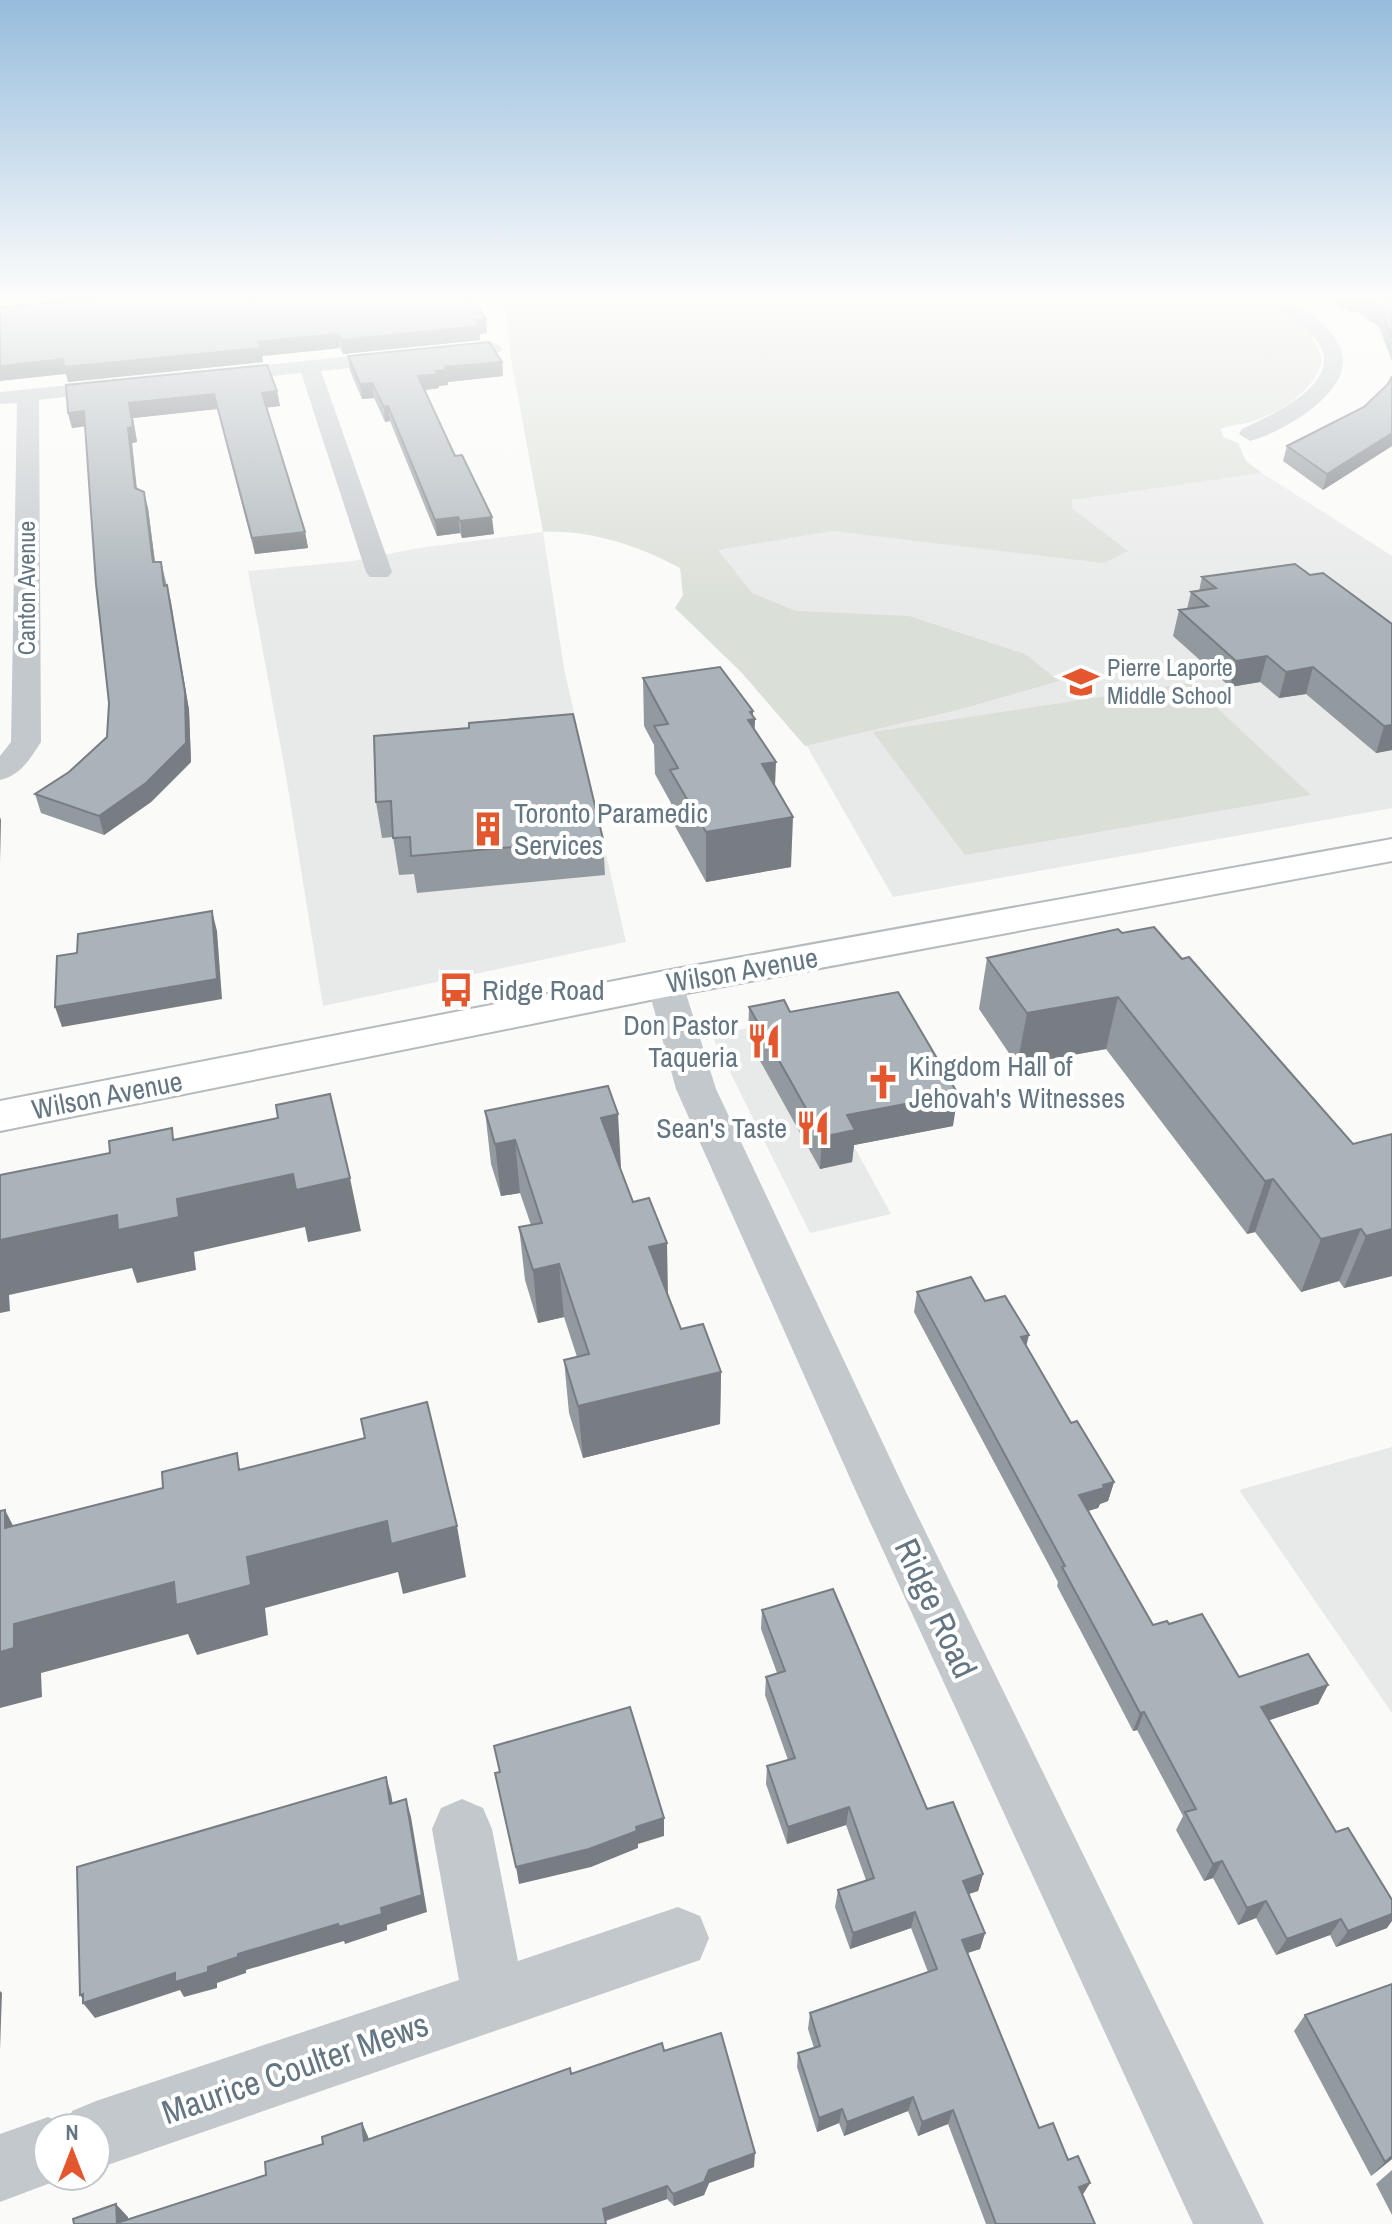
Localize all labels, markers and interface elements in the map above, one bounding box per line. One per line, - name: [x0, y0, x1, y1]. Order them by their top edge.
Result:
- street label: Canton Avenue: [10, 521, 42, 655]
- place label: Pierre Laporte Middle School: [1107, 651, 1233, 711]
- school or university icon: Pierre Laporte Middle School: [1062, 663, 1100, 701]
- place label: Toronto Paramedic Services: [514, 794, 708, 864]
- building icon: Toronto Paramedic Services: [469, 810, 507, 848]
- street label: Wilson Avenue: [663, 938, 821, 1002]
- bus stop icon: Ridge Road: [437, 971, 475, 1009]
- place label: Ridge Road: [482, 971, 605, 1009]
- place label: Don Pastor Taqueria: [623, 1006, 738, 1076]
- restaurant icon: Don Pastor Taqueria: [745, 1022, 783, 1060]
- place label: Kingdom Hall of Jehovah's Witnesses: [909, 1047, 1125, 1117]
- street label: Wilson Avenue: [28, 1062, 186, 1128]
- church icon: Kingdom Hall of Jehovah's Witnesses: [864, 1063, 902, 1101]
- place label: Sean's Taste: [656, 1109, 787, 1147]
- restaurant icon: Sean's Taste: [794, 1109, 832, 1147]
- street label: Ridge Road: [884, 1531, 988, 1685]
- street label: Maurice Coulter Mews: [156, 2001, 434, 2135]
- north arrow: [32, 2112, 112, 2192]
- text: N: [65, 2117, 79, 2147]

